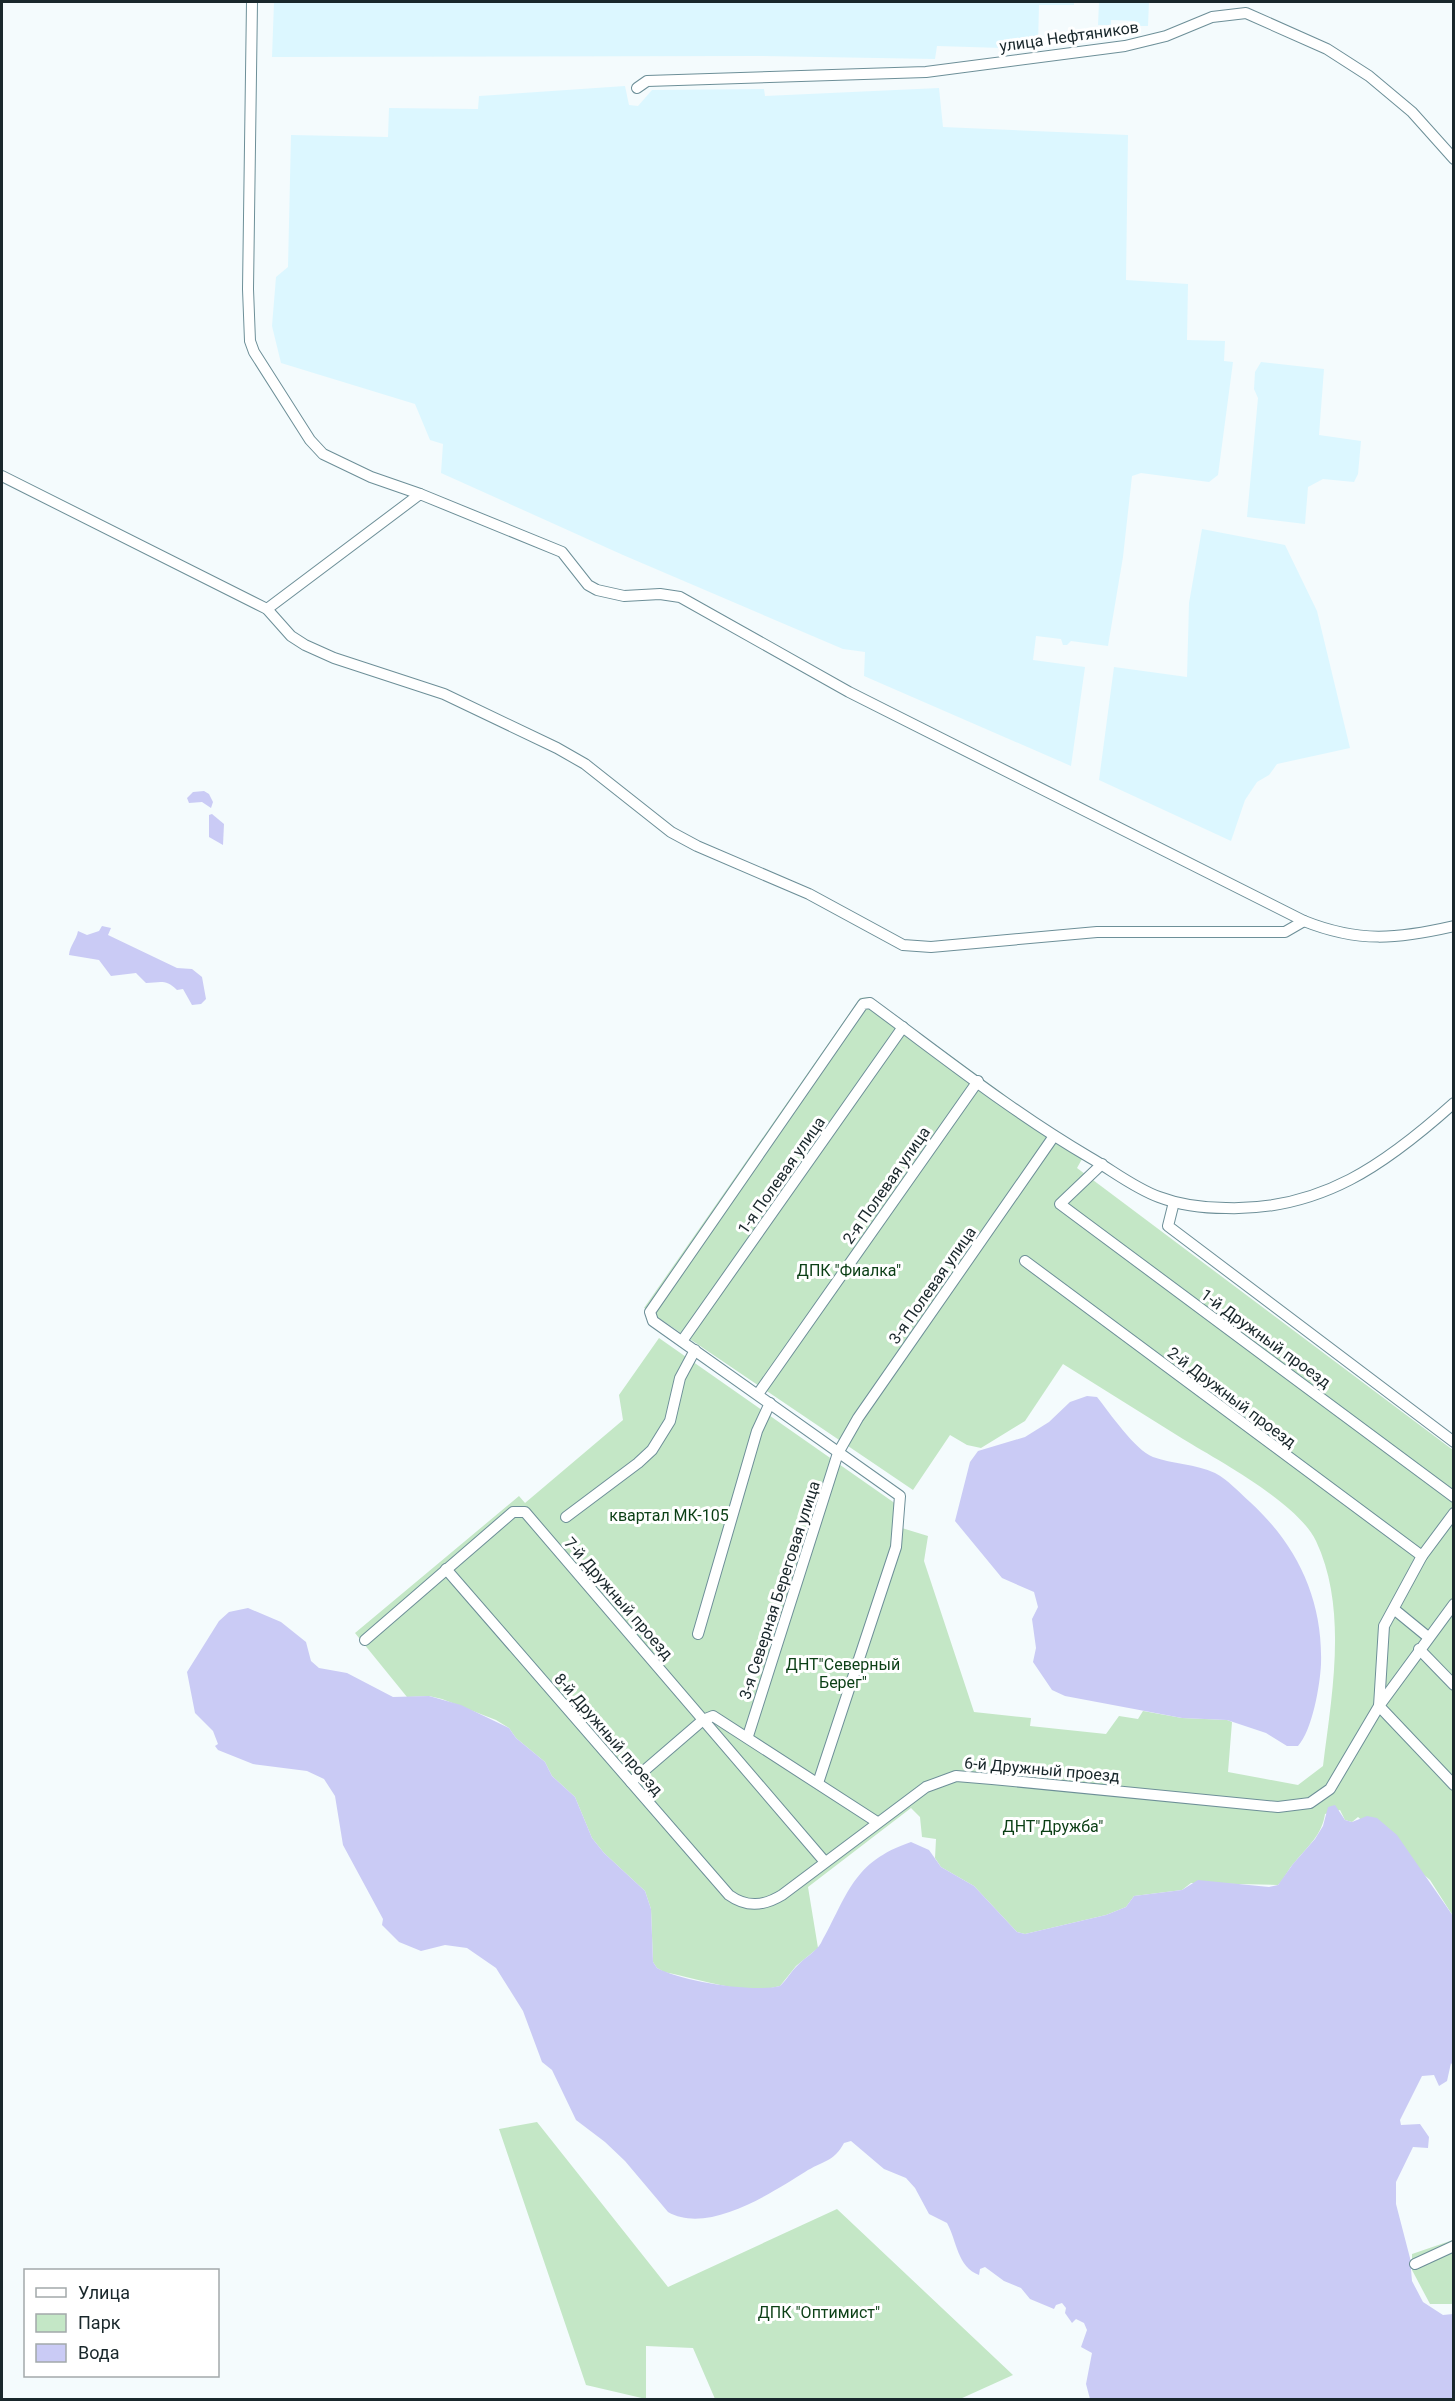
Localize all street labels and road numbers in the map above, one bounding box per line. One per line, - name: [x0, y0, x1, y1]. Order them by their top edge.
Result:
- street label: улица Нефтяников: [998, 17, 1140, 56]
- street label: 1-я Полевая улица: [734, 1113, 829, 1238]
- street label: 2-я Полевая улица: [839, 1123, 934, 1248]
- street label: 3-я Полевая улица: [885, 1223, 980, 1348]
- street label: 1-й Дружный проезд: [1197, 1285, 1335, 1392]
- street label: 2-й Дружный проезд: [1164, 1343, 1300, 1452]
- street label: 3-я Северная Береговая улица: [735, 1479, 824, 1702]
- street label: 7-й Дружный проезд: [560, 1533, 677, 1664]
- street label: 8-й Дружный проезд: [550, 1669, 667, 1800]
- street label: 6-й Дружный проезд: [964, 1753, 1121, 1786]

